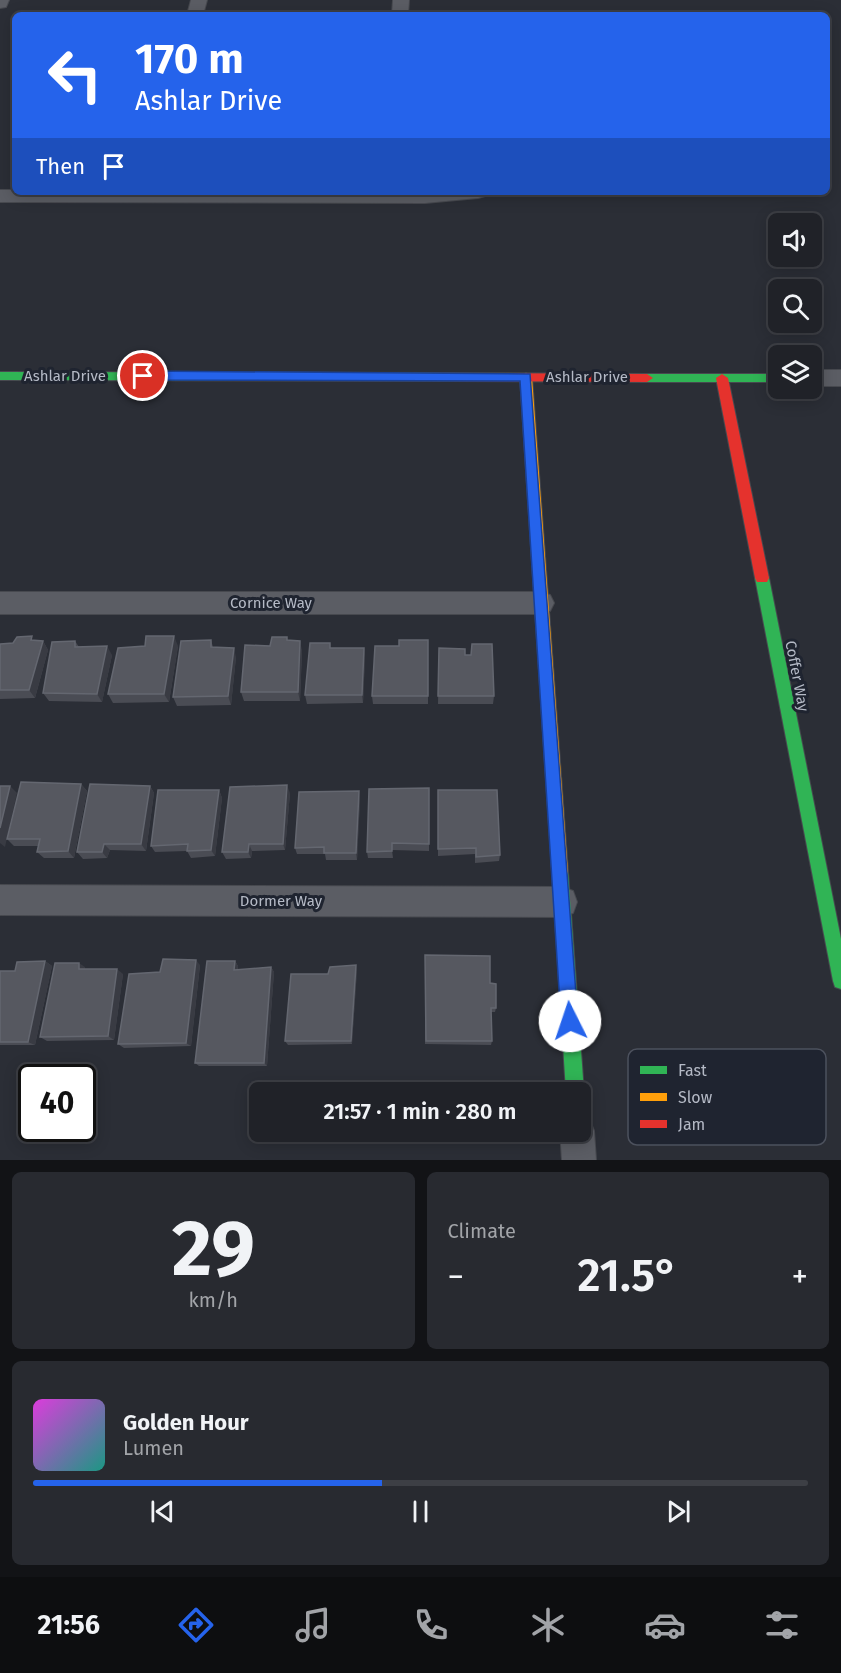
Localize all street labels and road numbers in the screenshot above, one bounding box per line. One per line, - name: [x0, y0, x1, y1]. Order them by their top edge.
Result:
- street label: Ashlar Drive: [24, 367, 106, 385]
- street label: Ashlar Drive: [546, 368, 628, 386]
- street label: Cornice Way: [230, 594, 313, 612]
- street label: Coffer Way: [781, 639, 813, 714]
- street label: Dormer Way: [240, 892, 323, 910]

